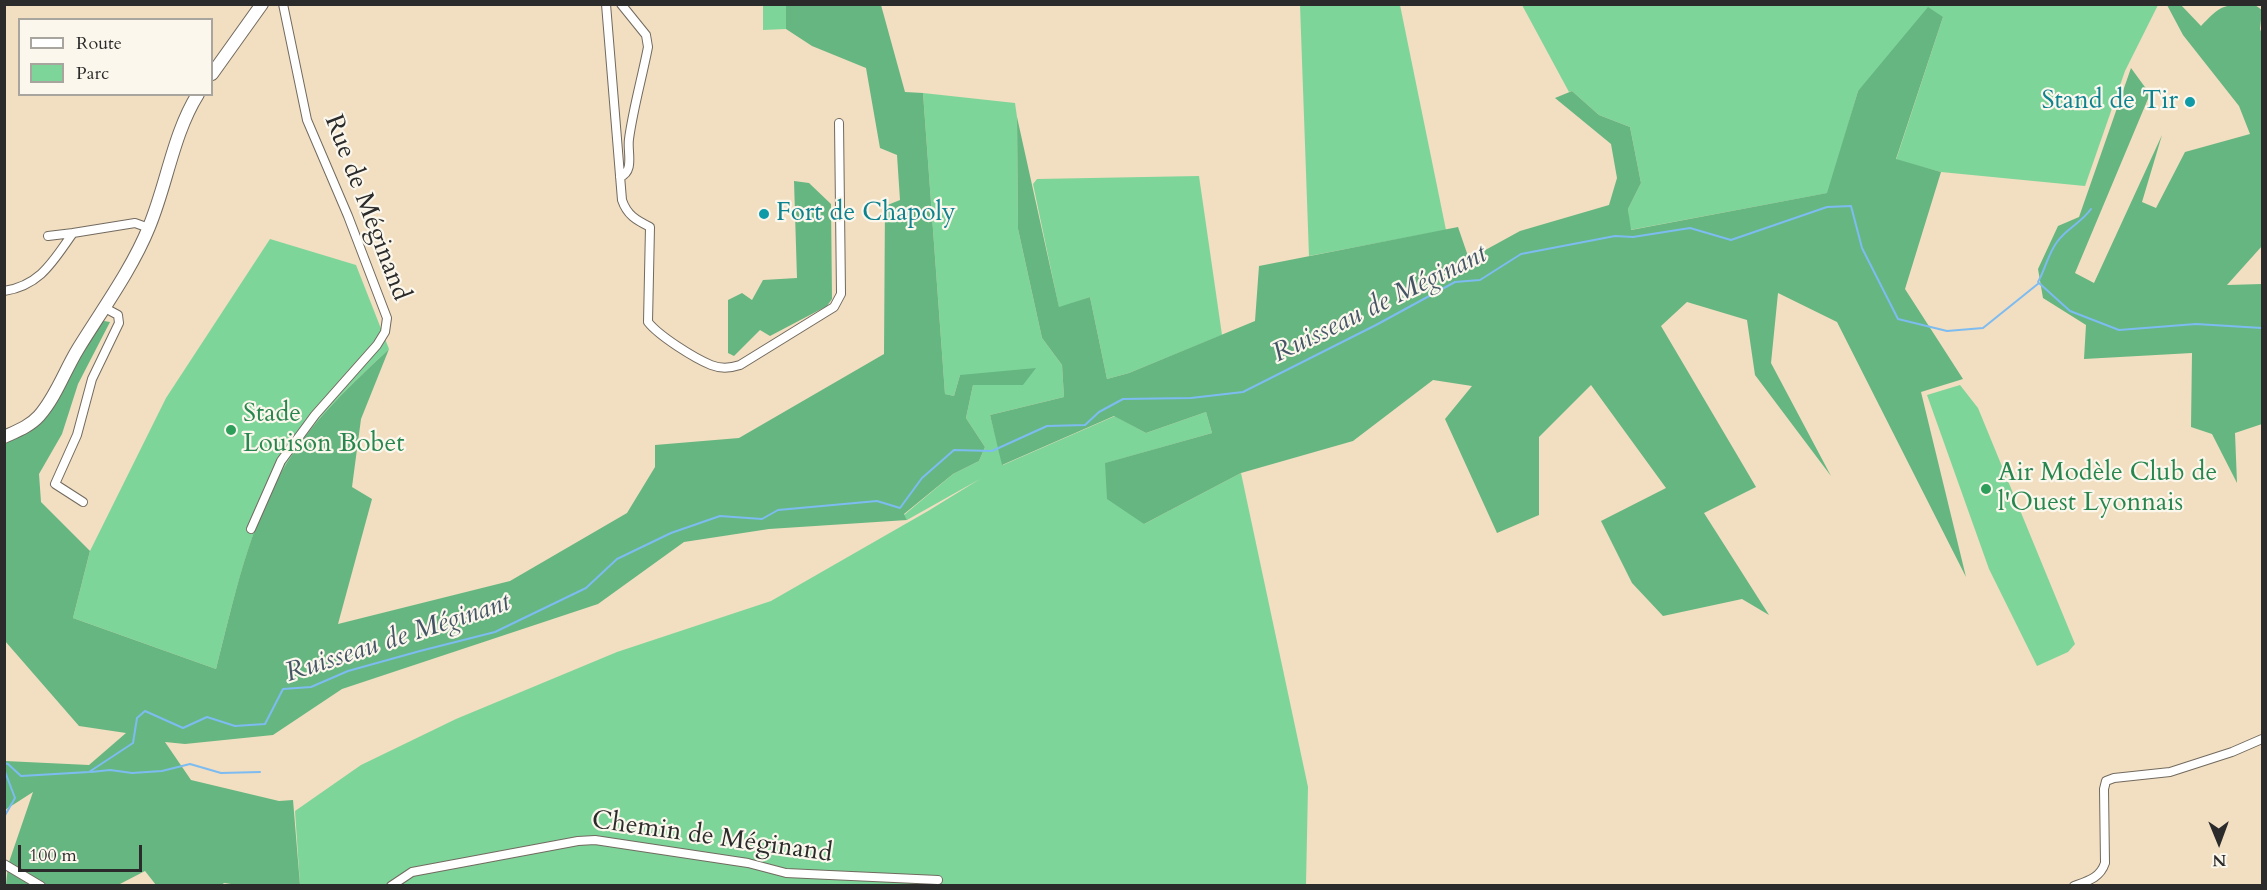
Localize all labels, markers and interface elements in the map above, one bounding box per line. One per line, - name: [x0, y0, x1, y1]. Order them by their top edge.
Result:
- legend: [18, 18, 213, 96]
- text: Route: [76, 31, 122, 56]
- text: Parc: [76, 61, 109, 86]
- place label: Stand de Tir: [2041, 86, 2178, 118]
- marker: Stand de Tir: [2183, 95, 2197, 109]
- street label: Rue de Méginand: [316, 111, 416, 305]
- place label: Fort de Chapoly: [776, 198, 956, 230]
- marker: Fort de Chapoly: [757, 207, 771, 221]
- water label: Ruisseau de Méginant: [1268, 239, 1492, 371]
- place label: Stade Louison Bobet: [243, 399, 405, 460]
- marker: Stade Louison Bobet: [224, 423, 238, 437]
- place label: Air Modèle Club de l'Ouest Lyonnais: [1998, 458, 2217, 520]
- marker: Air Modèle Club de l'Ouest Lyonnais: [1979, 482, 1993, 496]
- water label: Ruisseau de Méginant: [282, 587, 514, 691]
- street label: Chemin de Méginand: [590, 806, 834, 870]
- north arrow: [2189, 812, 2249, 872]
- scale bar: [21, 833, 146, 871]
- text: 100 m: [29, 843, 77, 868]
- text: N: [2212, 849, 2226, 871]

